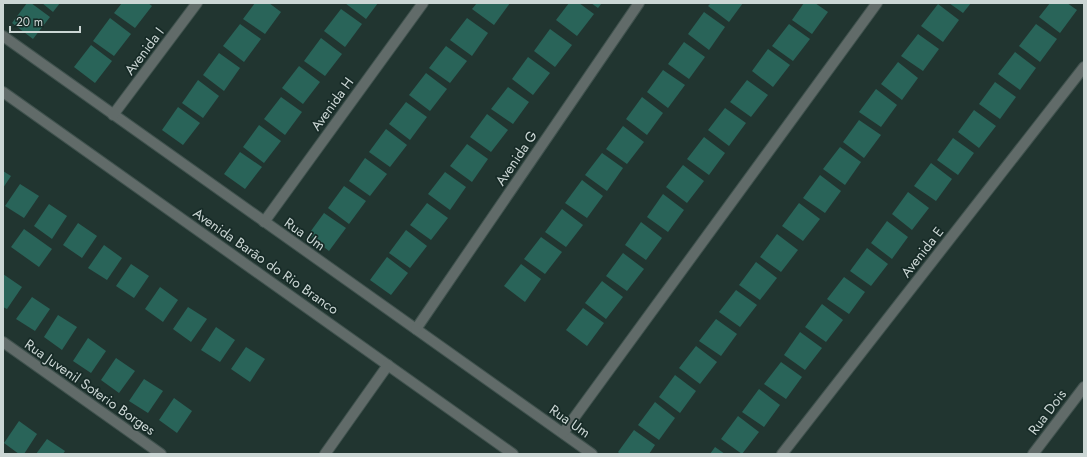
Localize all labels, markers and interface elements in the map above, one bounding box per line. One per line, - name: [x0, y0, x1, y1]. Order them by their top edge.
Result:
- scale bar: [10, 8, 80, 34]
- text: 20 m: [16, 13, 43, 31]
- street label: Avenida I: [119, 23, 169, 79]
- street label: Avenida H: [306, 73, 358, 135]
- street label: Avenida G: [490, 126, 542, 189]
- street label: Avenida Barão do Rio Branco: [189, 203, 343, 319]
- street label: Rua Um: [281, 213, 329, 255]
- street label: Avenida E: [896, 222, 948, 282]
- street label: Rua Juvenil Soterio Borges: [21, 334, 160, 440]
- street label: Rua Dois: [1023, 385, 1071, 439]
- street label: Rua Um: [546, 400, 594, 442]

